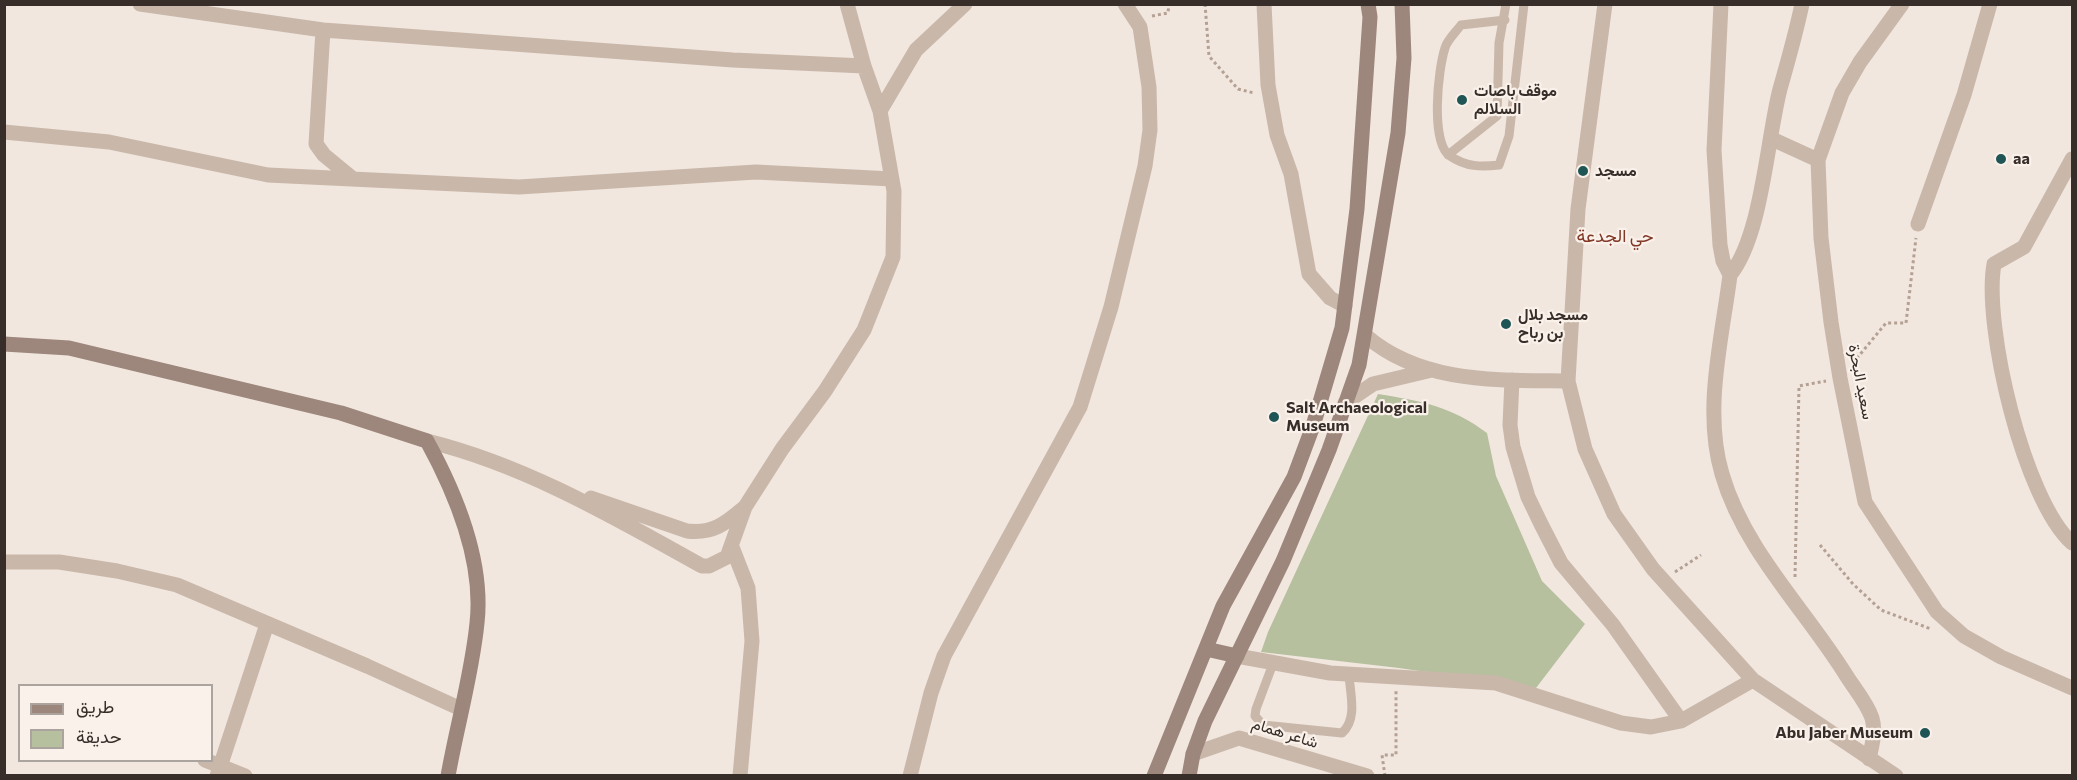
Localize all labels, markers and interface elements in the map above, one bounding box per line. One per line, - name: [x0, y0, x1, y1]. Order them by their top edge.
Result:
- place label: موقف باصات السلالم: [1474, 81, 1557, 119]
- marker: موقف باصات السلالم: [1455, 93, 1469, 107]
- place label: aa: [2013, 149, 2030, 169]
- marker: aa: [1994, 152, 2008, 166]
- place label: مسجد: [1595, 161, 1637, 181]
- marker: مسجد: [1576, 164, 1590, 178]
- district label: حي الجدعة: [1576, 225, 1654, 247]
- place label: مسجد بلال بن رباح: [1518, 305, 1588, 343]
- marker: مسجد بلال بن رباح: [1499, 317, 1513, 331]
- street label: سعيد البحرة: [1844, 343, 1878, 421]
- place label: Salt Archaeological Museum: [1286, 398, 1427, 436]
- marker: Salt Archaeological Museum: [1267, 410, 1281, 424]
- legend: [18, 684, 213, 762]
- text: طريق: [76, 695, 114, 717]
- street label: شاعر همام: [1249, 714, 1321, 752]
- place label: Abu Jaber Museum: [1775, 723, 1913, 743]
- text: حديقة: [76, 725, 122, 747]
- marker: Abu Jaber Museum: [1918, 726, 1932, 740]

